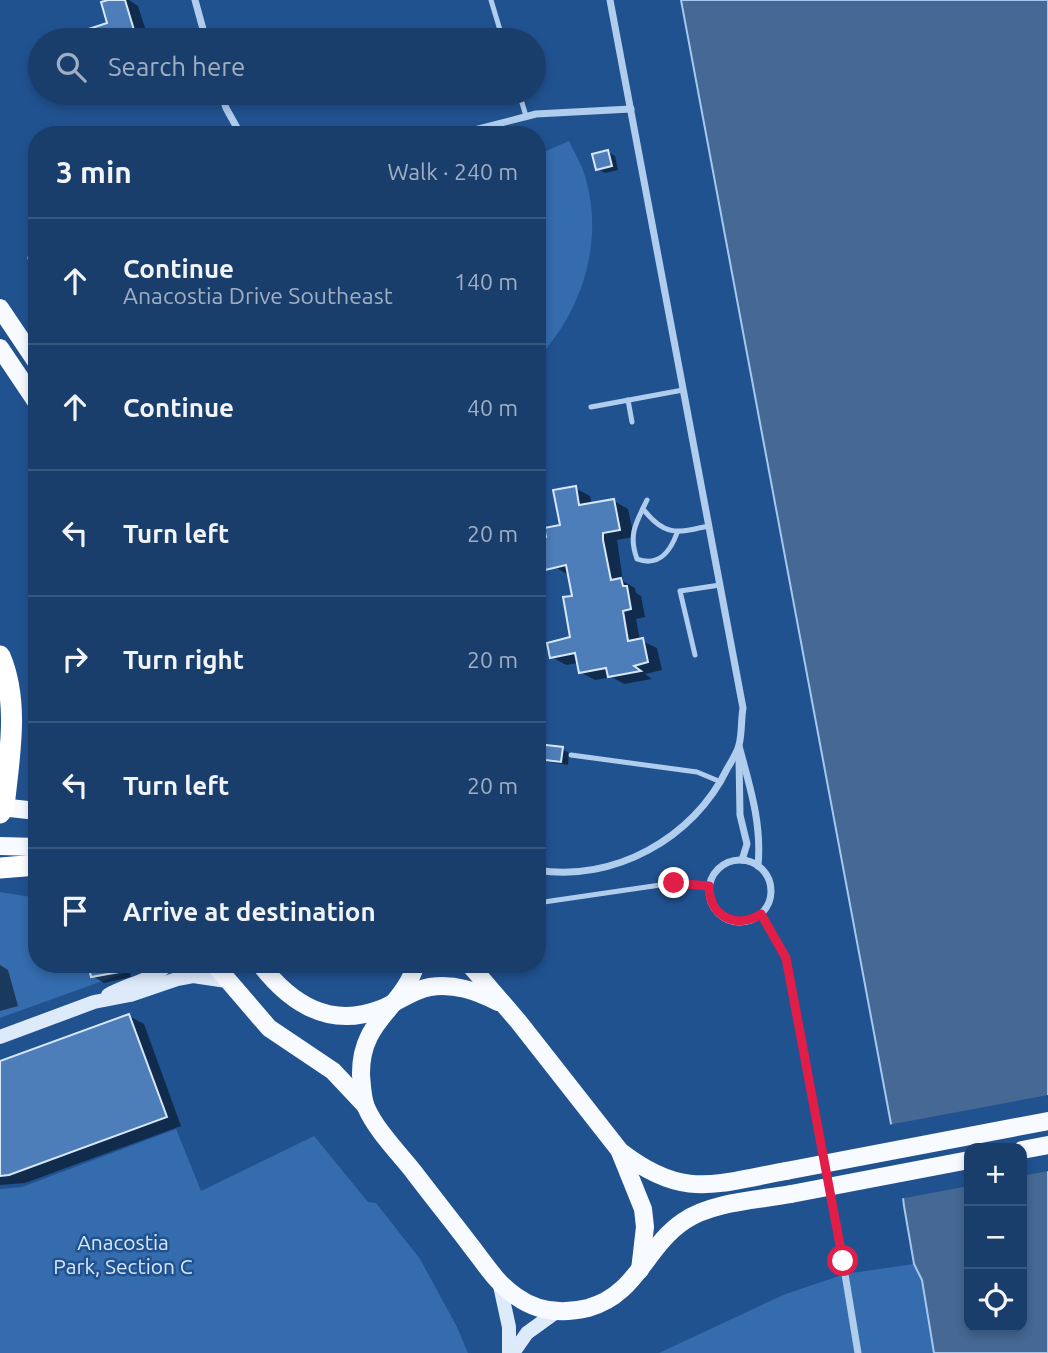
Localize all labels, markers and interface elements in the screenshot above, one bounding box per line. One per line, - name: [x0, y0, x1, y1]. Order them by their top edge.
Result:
- search box: [28, 28, 546, 105]
- icon: search: [52, 48, 90, 86]
- text: Search here: [108, 52, 245, 81]
- text: 3 min: [56, 155, 132, 189]
- text: Walk · 240 m: [387, 159, 518, 184]
- text: Continue: [123, 254, 234, 283]
- icon: ahead: [56, 262, 94, 300]
- text: 140 m: [454, 269, 518, 294]
- text: Anacostia Drive Southeast: [123, 283, 393, 308]
- icon: ahead: [56, 388, 94, 426]
- text: Continue: [123, 393, 234, 422]
- text: 40 m: [467, 395, 518, 420]
- icon: left: [56, 514, 94, 552]
- text: Turn left: [123, 519, 229, 548]
- text: 20 m: [467, 521, 518, 546]
- icon: right: [56, 640, 94, 678]
- text: Turn right: [123, 645, 244, 674]
- text: 20 m: [467, 647, 518, 672]
- icon: left: [56, 766, 94, 804]
- text: Turn left: [123, 771, 229, 800]
- text: 20 m: [467, 773, 518, 798]
- route end: [658, 867, 689, 898]
- icon: arrive: [56, 892, 94, 930]
- text: Arrive at destination: [123, 897, 376, 926]
- map controls: [964, 1143, 1027, 1332]
- button: +: [964, 1143, 1027, 1206]
- button: −: [964, 1206, 1027, 1269]
- park label: Anacostia Park, Section C: [53, 1230, 193, 1278]
- route start: [827, 1245, 858, 1276]
- button: locate: [964, 1269, 1027, 1332]

